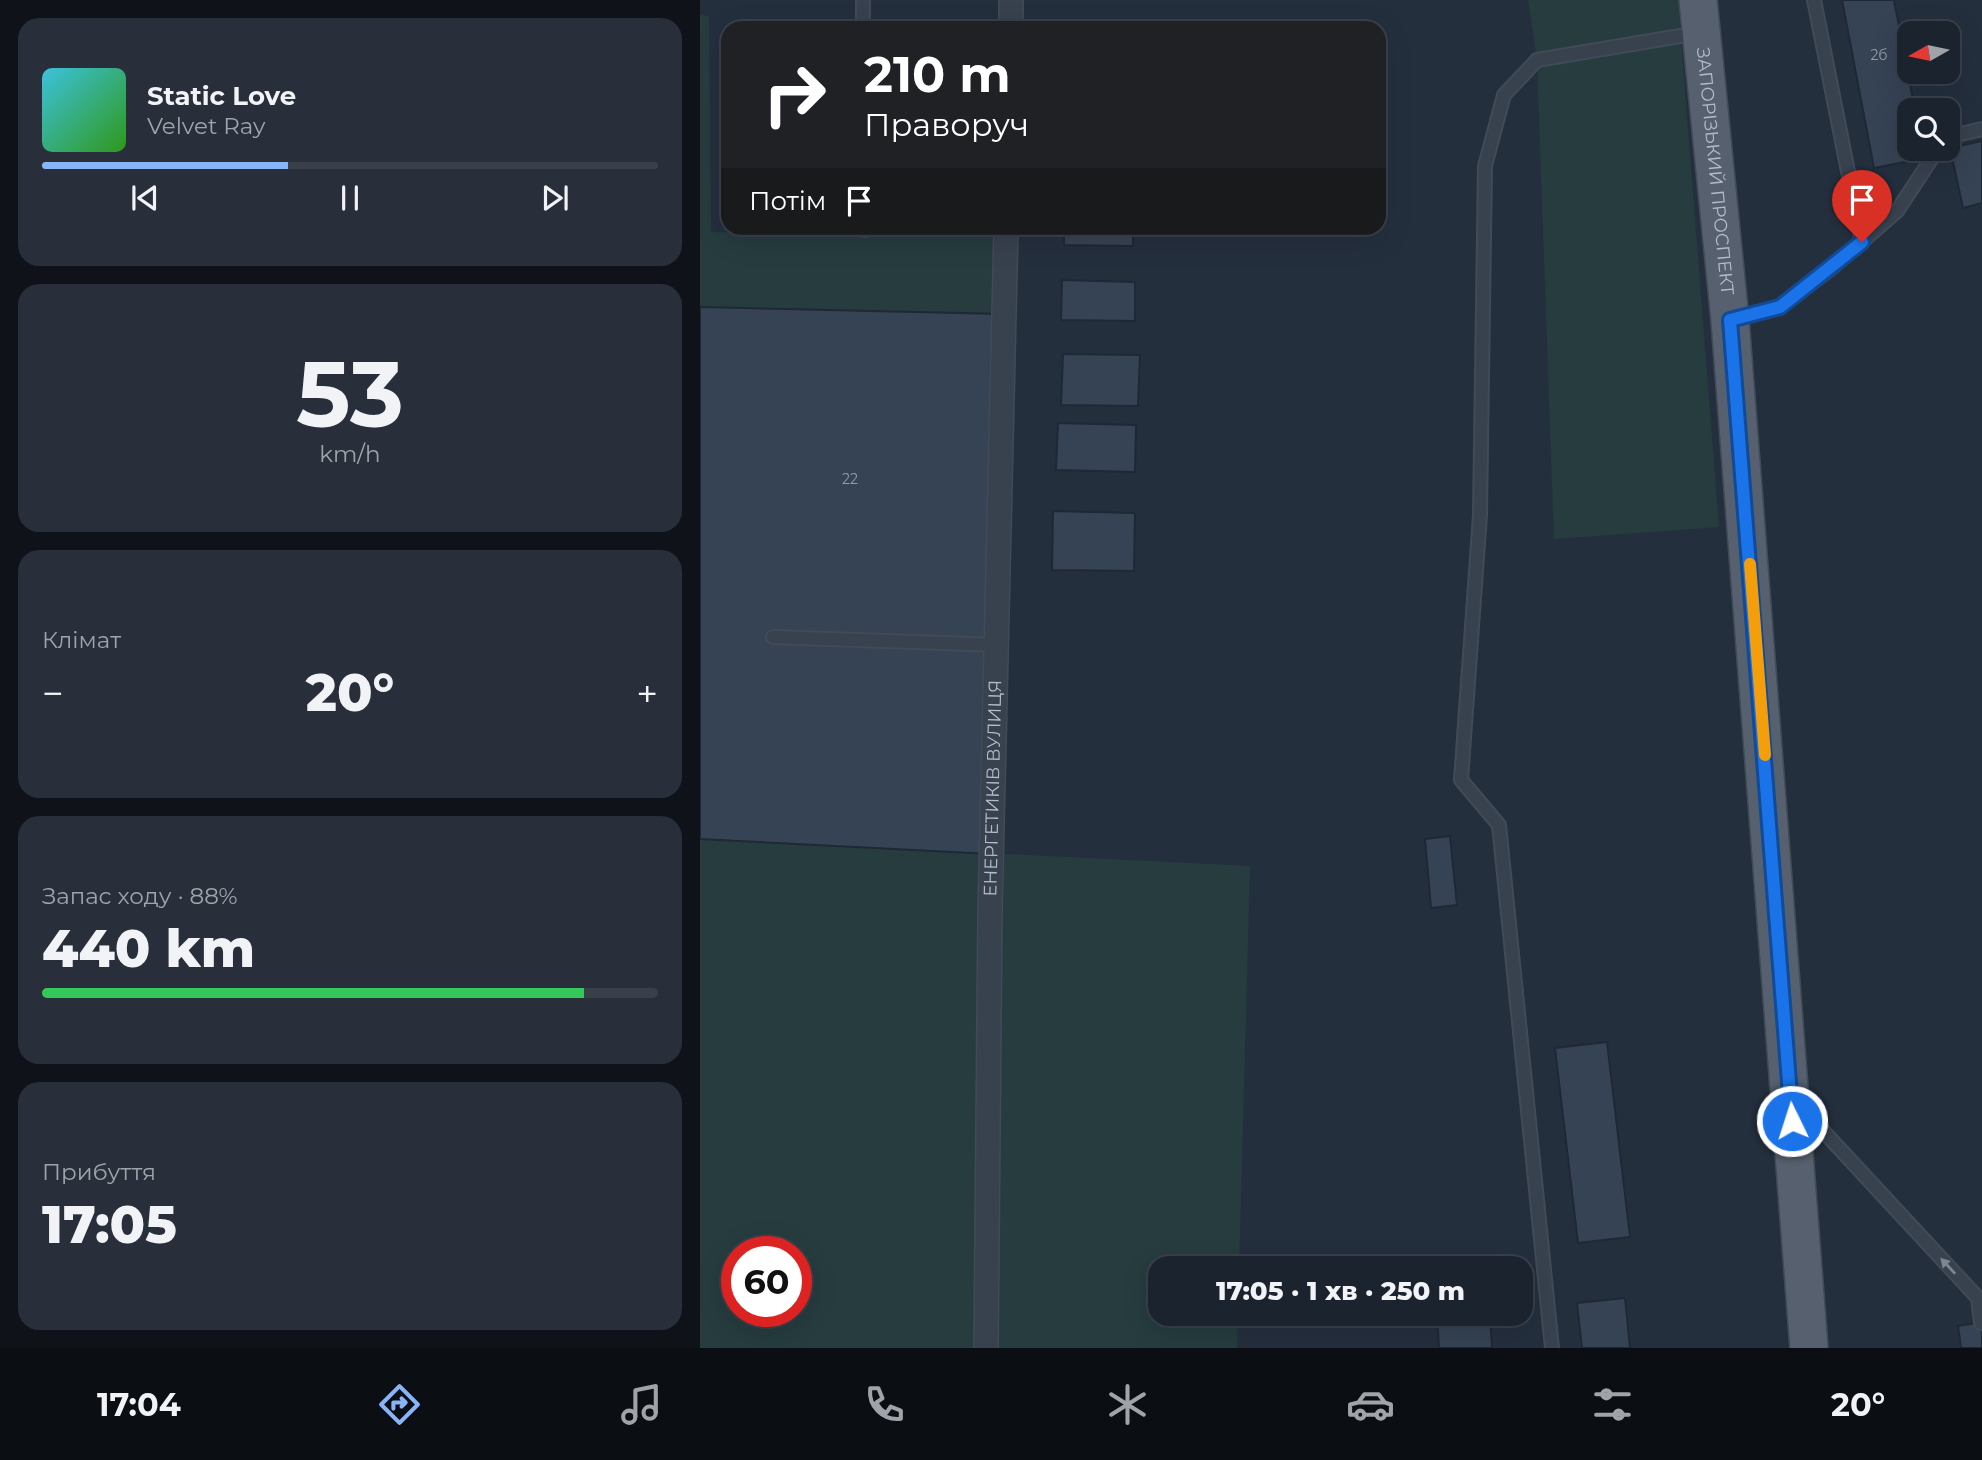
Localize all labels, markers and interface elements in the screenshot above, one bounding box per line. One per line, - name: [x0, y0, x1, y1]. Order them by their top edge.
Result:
- north arrow: [1897, 21, 1960, 84]
- map controls: [1897, 21, 1960, 161]
- text: 210 m: [864, 45, 1011, 104]
- street label: ЗАПОРІЗЬКИЙ ПРОСПЕКТ: [1692, 46, 1738, 296]
- house number: 2б: [1870, 46, 1888, 64]
- icon: right: [749, 49, 840, 140]
- text: Static Love: [147, 80, 296, 112]
- button: search: [1897, 98, 1960, 161]
- text: Праворуч: [864, 105, 1029, 144]
- text: Velvet Ray: [147, 112, 265, 140]
- pin: [1832, 170, 1892, 242]
- icon: previous: [126, 179, 164, 217]
- icon: pause: [331, 179, 369, 217]
- icon: next: [536, 179, 574, 217]
- icon: arrive: [1843, 181, 1881, 219]
- icon: arrive: [840, 182, 878, 220]
- text: Потім: [749, 185, 826, 217]
- text: 53: [296, 339, 404, 450]
- text: km/h: [319, 440, 381, 468]
- house number: 22: [842, 470, 858, 488]
- text: Клімат: [42, 626, 121, 654]
- text: 20°: [306, 661, 394, 724]
- text: −: [42, 670, 64, 717]
- text: +: [636, 670, 658, 717]
- street label: ЕНЕРГЕТИКІВ ВУЛИЦЯ: [979, 679, 1006, 897]
- text: Запас ходу · 88%: [42, 882, 238, 910]
- text: 440 km: [42, 917, 255, 980]
- position arrow: [1755, 1084, 1829, 1158]
- text: Прибуття: [42, 1158, 156, 1186]
- text: 17:05: [42, 1193, 177, 1256]
- speed limit sign: 60: [721, 1236, 812, 1327]
- one-way arrow: [1941, 1258, 1957, 1275]
- text: 17:05 · 1 хв · 250 m: [1216, 1275, 1465, 1307]
- icon: directions: [375, 1380, 424, 1429]
- icon: music: [617, 1380, 666, 1429]
- icon: phone: [860, 1380, 909, 1429]
- icon: climate: [1103, 1380, 1152, 1429]
- icon: car: [1346, 1380, 1395, 1429]
- icon: filters: [1588, 1380, 1637, 1429]
- text: 17:04: [97, 1385, 181, 1424]
- text: 20°: [1831, 1385, 1885, 1424]

